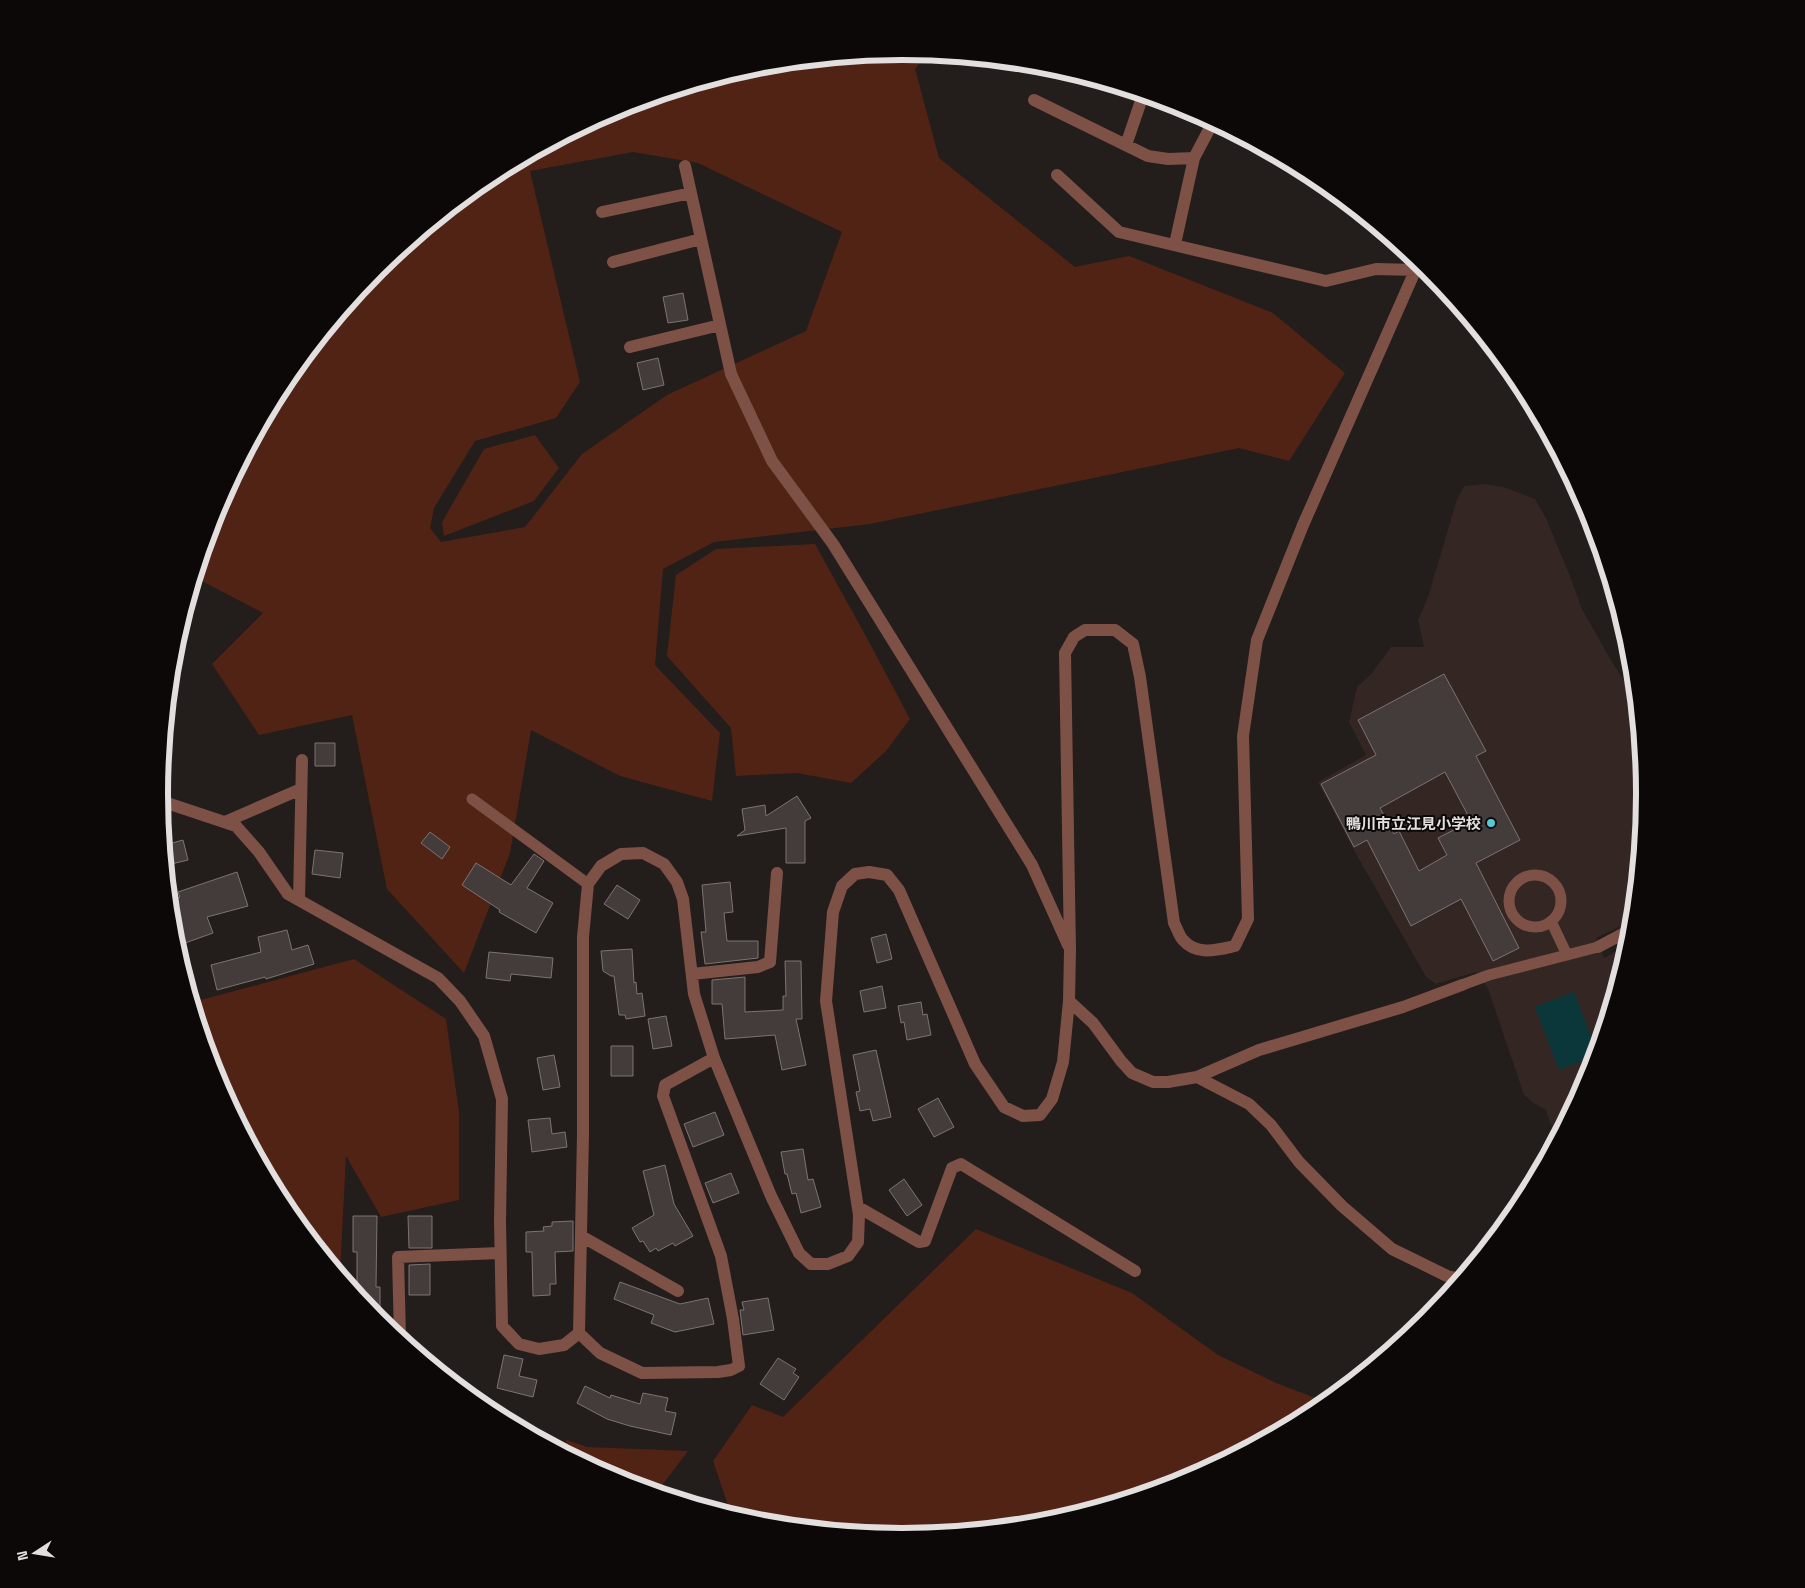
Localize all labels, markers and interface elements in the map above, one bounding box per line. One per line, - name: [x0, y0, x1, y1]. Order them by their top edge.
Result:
- place label: 鴨川市立江見小学校: [1346, 814, 1481, 833]
- marker: 鴨川市立江見小学校: [1485, 817, 1497, 829]
- north arrow: [10, 1528, 60, 1578]
- text: N: [13, 1549, 32, 1562]

